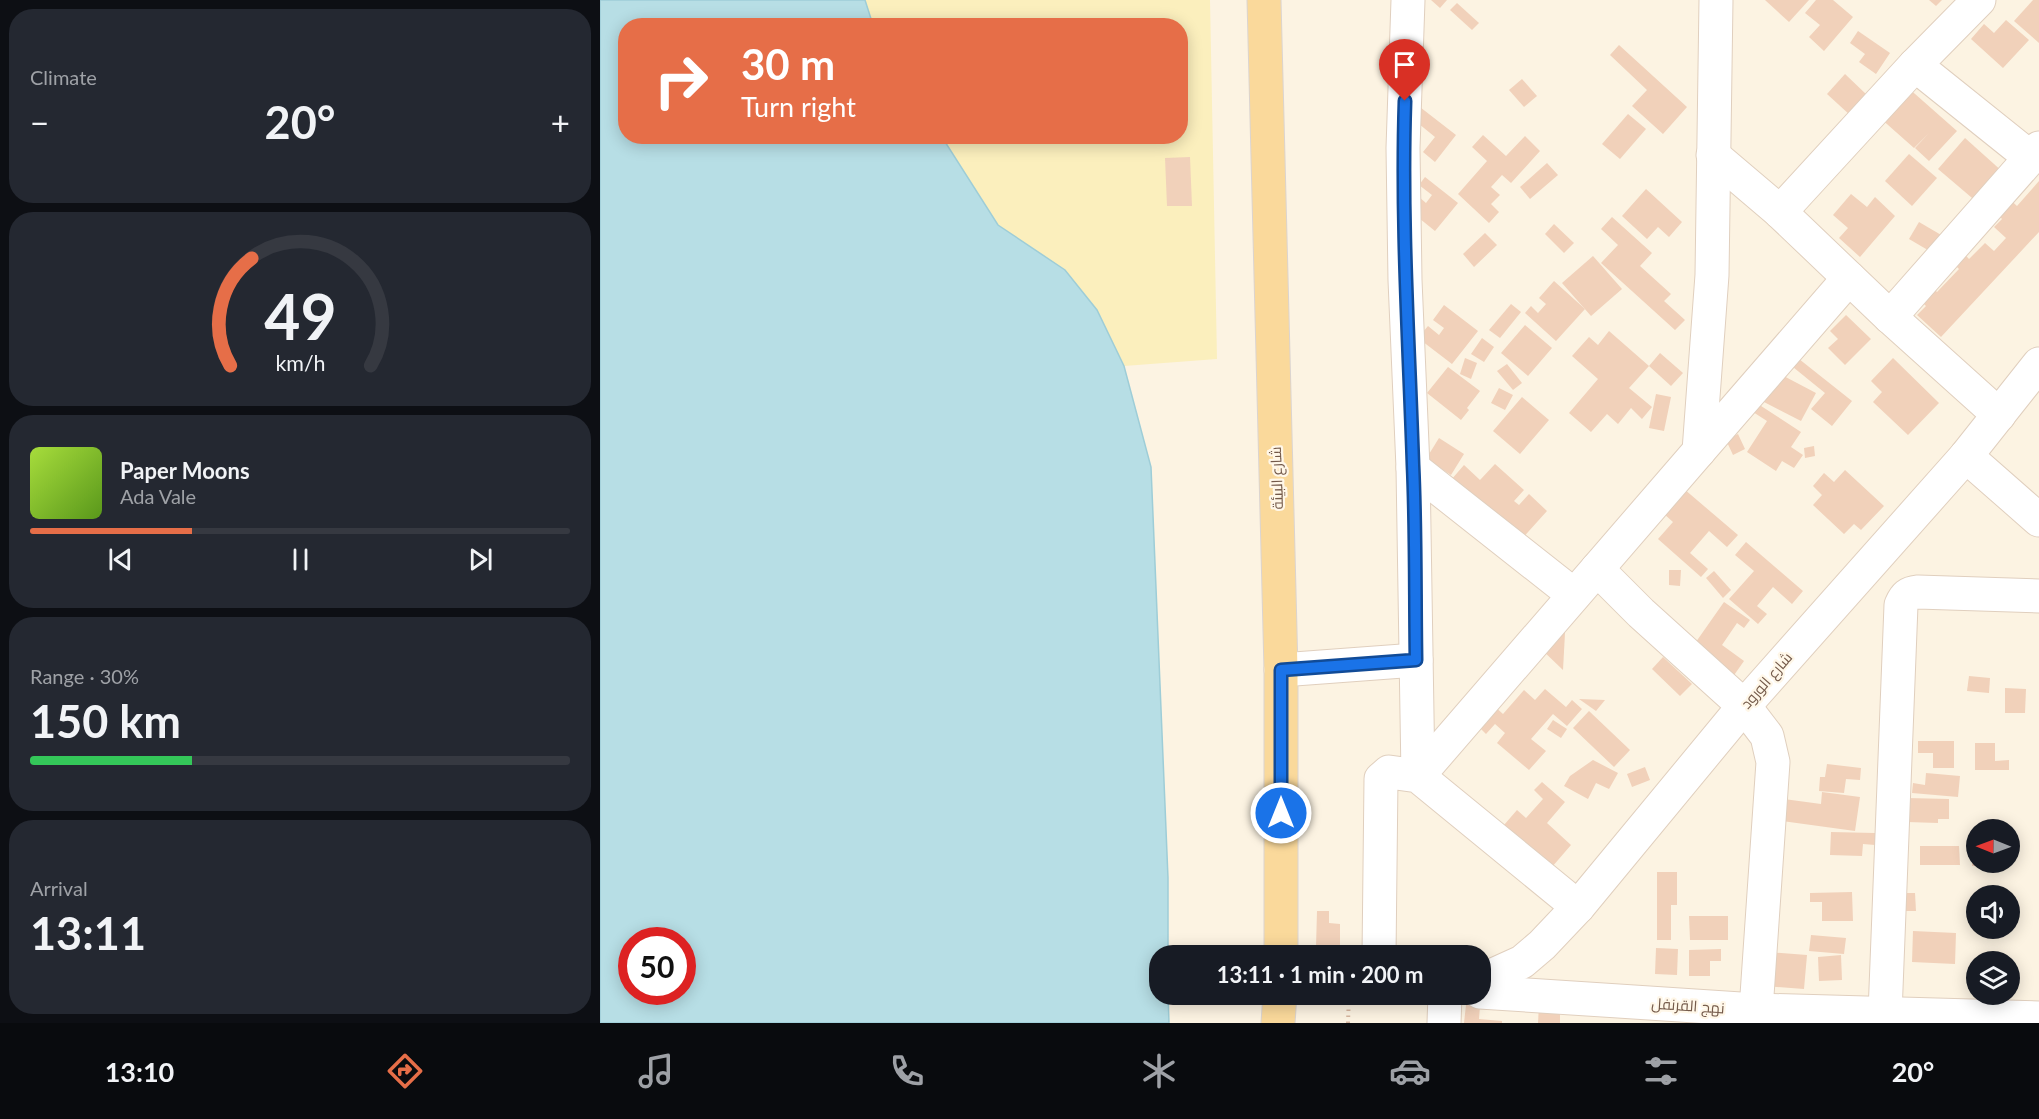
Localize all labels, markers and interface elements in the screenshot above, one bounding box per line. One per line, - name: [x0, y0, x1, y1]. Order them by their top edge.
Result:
- text: 30 m: [741, 39, 835, 89]
- pin: [1379, 39, 1430, 101]
- icon: right: [642, 42, 720, 120]
- icon: arrive: [1388, 48, 1421, 81]
- text: Climate: [30, 65, 97, 89]
- text: Turn right: [741, 90, 856, 123]
- text: 20°: [265, 95, 335, 149]
- text: −: [30, 102, 49, 142]
- text: +: [551, 102, 570, 142]
- text: 49: [264, 278, 336, 353]
- text: km/h: [275, 350, 325, 376]
- street label: شارع البيئة: [1266, 446, 1289, 510]
- text: Paper Moons: [120, 457, 250, 484]
- text: Ada Vale: [120, 484, 196, 508]
- icon: previous: [104, 543, 137, 576]
- icon: pause: [284, 543, 317, 576]
- icon: next: [464, 543, 497, 576]
- street label: شارع الورود: [1737, 648, 1798, 714]
- text: Range · 30%: [30, 664, 139, 688]
- text: 150 km: [30, 694, 181, 748]
- position arrow: [1249, 781, 1313, 845]
- north arrow: [1966, 819, 2020, 873]
- map controls: [1966, 819, 2020, 1005]
- text: Arrival: [30, 876, 88, 900]
- button: sound: [1966, 885, 2020, 939]
- text: 13:11: [30, 906, 146, 960]
- speed limit sign: 50: [618, 927, 696, 1005]
- button: layers: [1966, 951, 2020, 1005]
- text: 13:11 · 1 min · 200 m: [1217, 961, 1423, 988]
- street label: نهج القرنفل: [1651, 993, 1725, 1020]
- icon: directions: [384, 1050, 426, 1092]
- icon: music: [635, 1050, 677, 1092]
- icon: phone: [886, 1050, 928, 1092]
- icon: climate: [1138, 1050, 1180, 1092]
- icon: car: [1389, 1050, 1431, 1092]
- icon: filters: [1640, 1050, 1682, 1092]
- text: 13:10: [105, 1055, 174, 1088]
- text: 20°: [1892, 1055, 1934, 1088]

